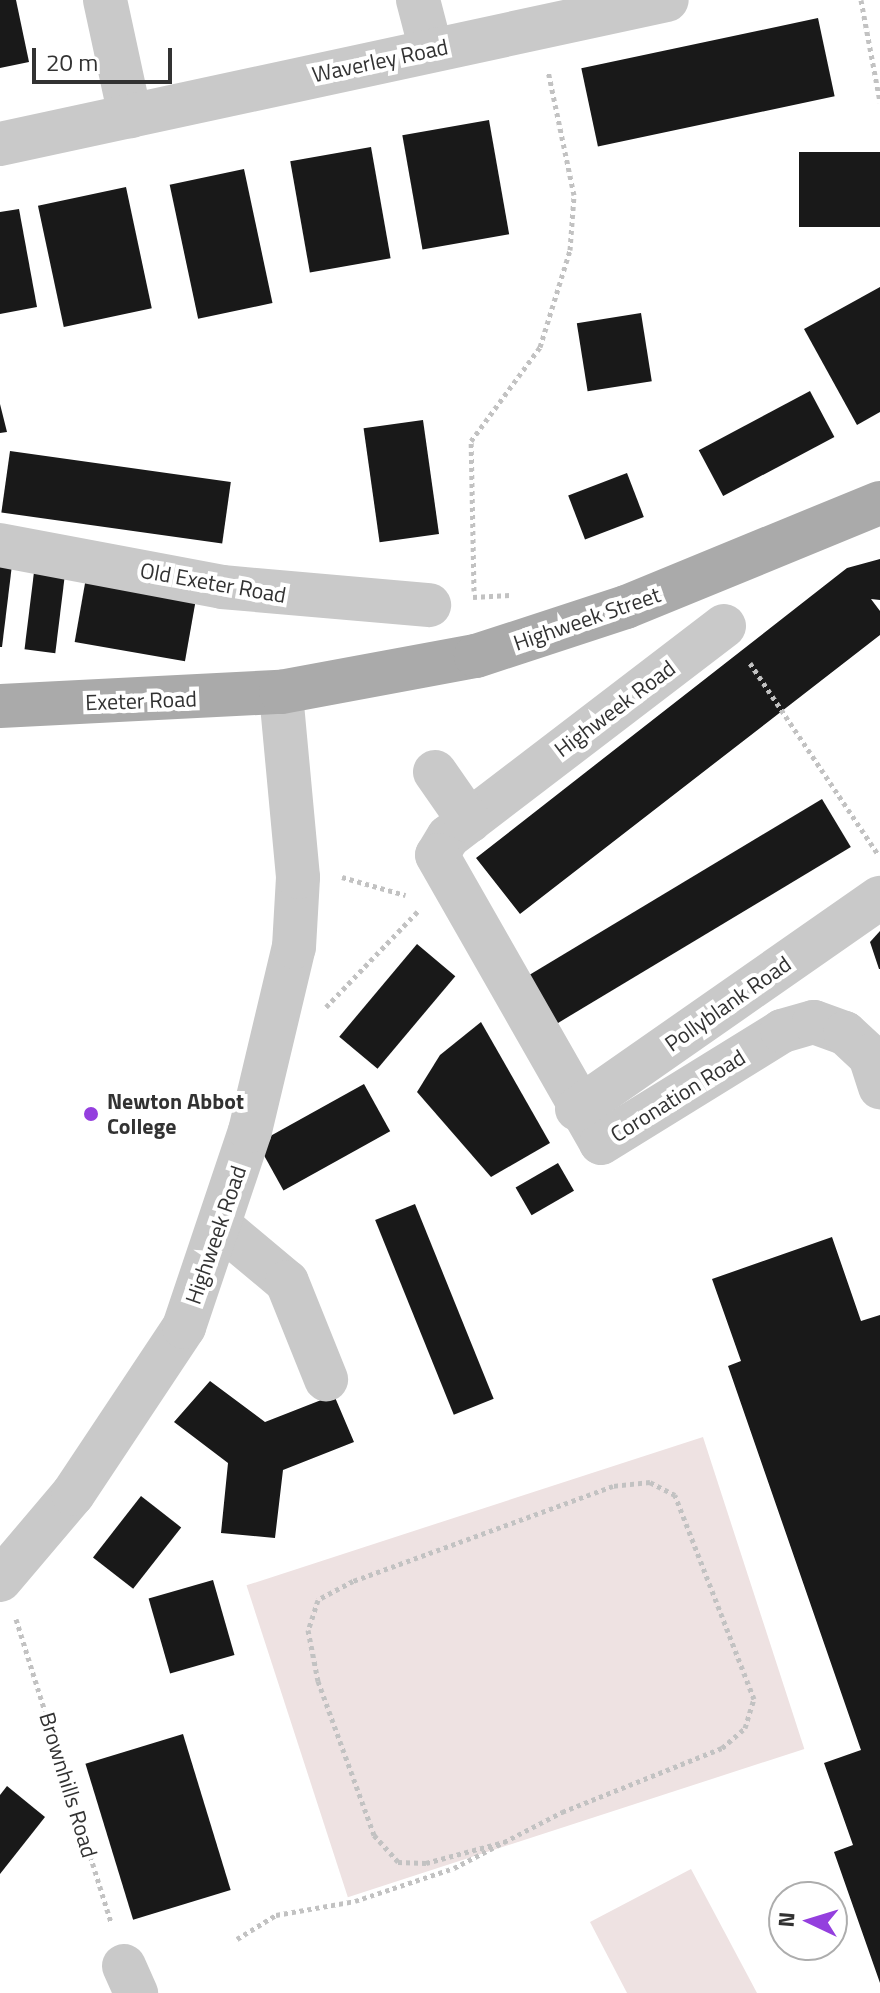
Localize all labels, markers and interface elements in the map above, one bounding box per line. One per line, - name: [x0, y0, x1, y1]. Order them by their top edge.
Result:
- scale bar: [36, 32, 176, 82]
- street label: Waverley Road: [310, 34, 450, 88]
- text: 20 m: [46, 44, 98, 80]
- street label: Old Exeter Road: [138, 557, 288, 609]
- street label: Highweek Street: [510, 582, 664, 656]
- street label: Highweek Road: [549, 655, 681, 763]
- street label: Exeter Road: [85, 686, 197, 716]
- street label: Pollyblank Road: [660, 951, 796, 1057]
- street label: Coronation Road: [606, 1044, 750, 1148]
- place label: Newton Abbot College: [107, 1088, 244, 1140]
- marker: Newton Abbot College: [82, 1105, 100, 1123]
- street label: Highweek Road: [180, 1162, 252, 1308]
- street label: Brownhills Road: [33, 1709, 103, 1861]
- north arrow: [768, 1881, 848, 1961]
- text: N: [769, 1911, 804, 1928]

